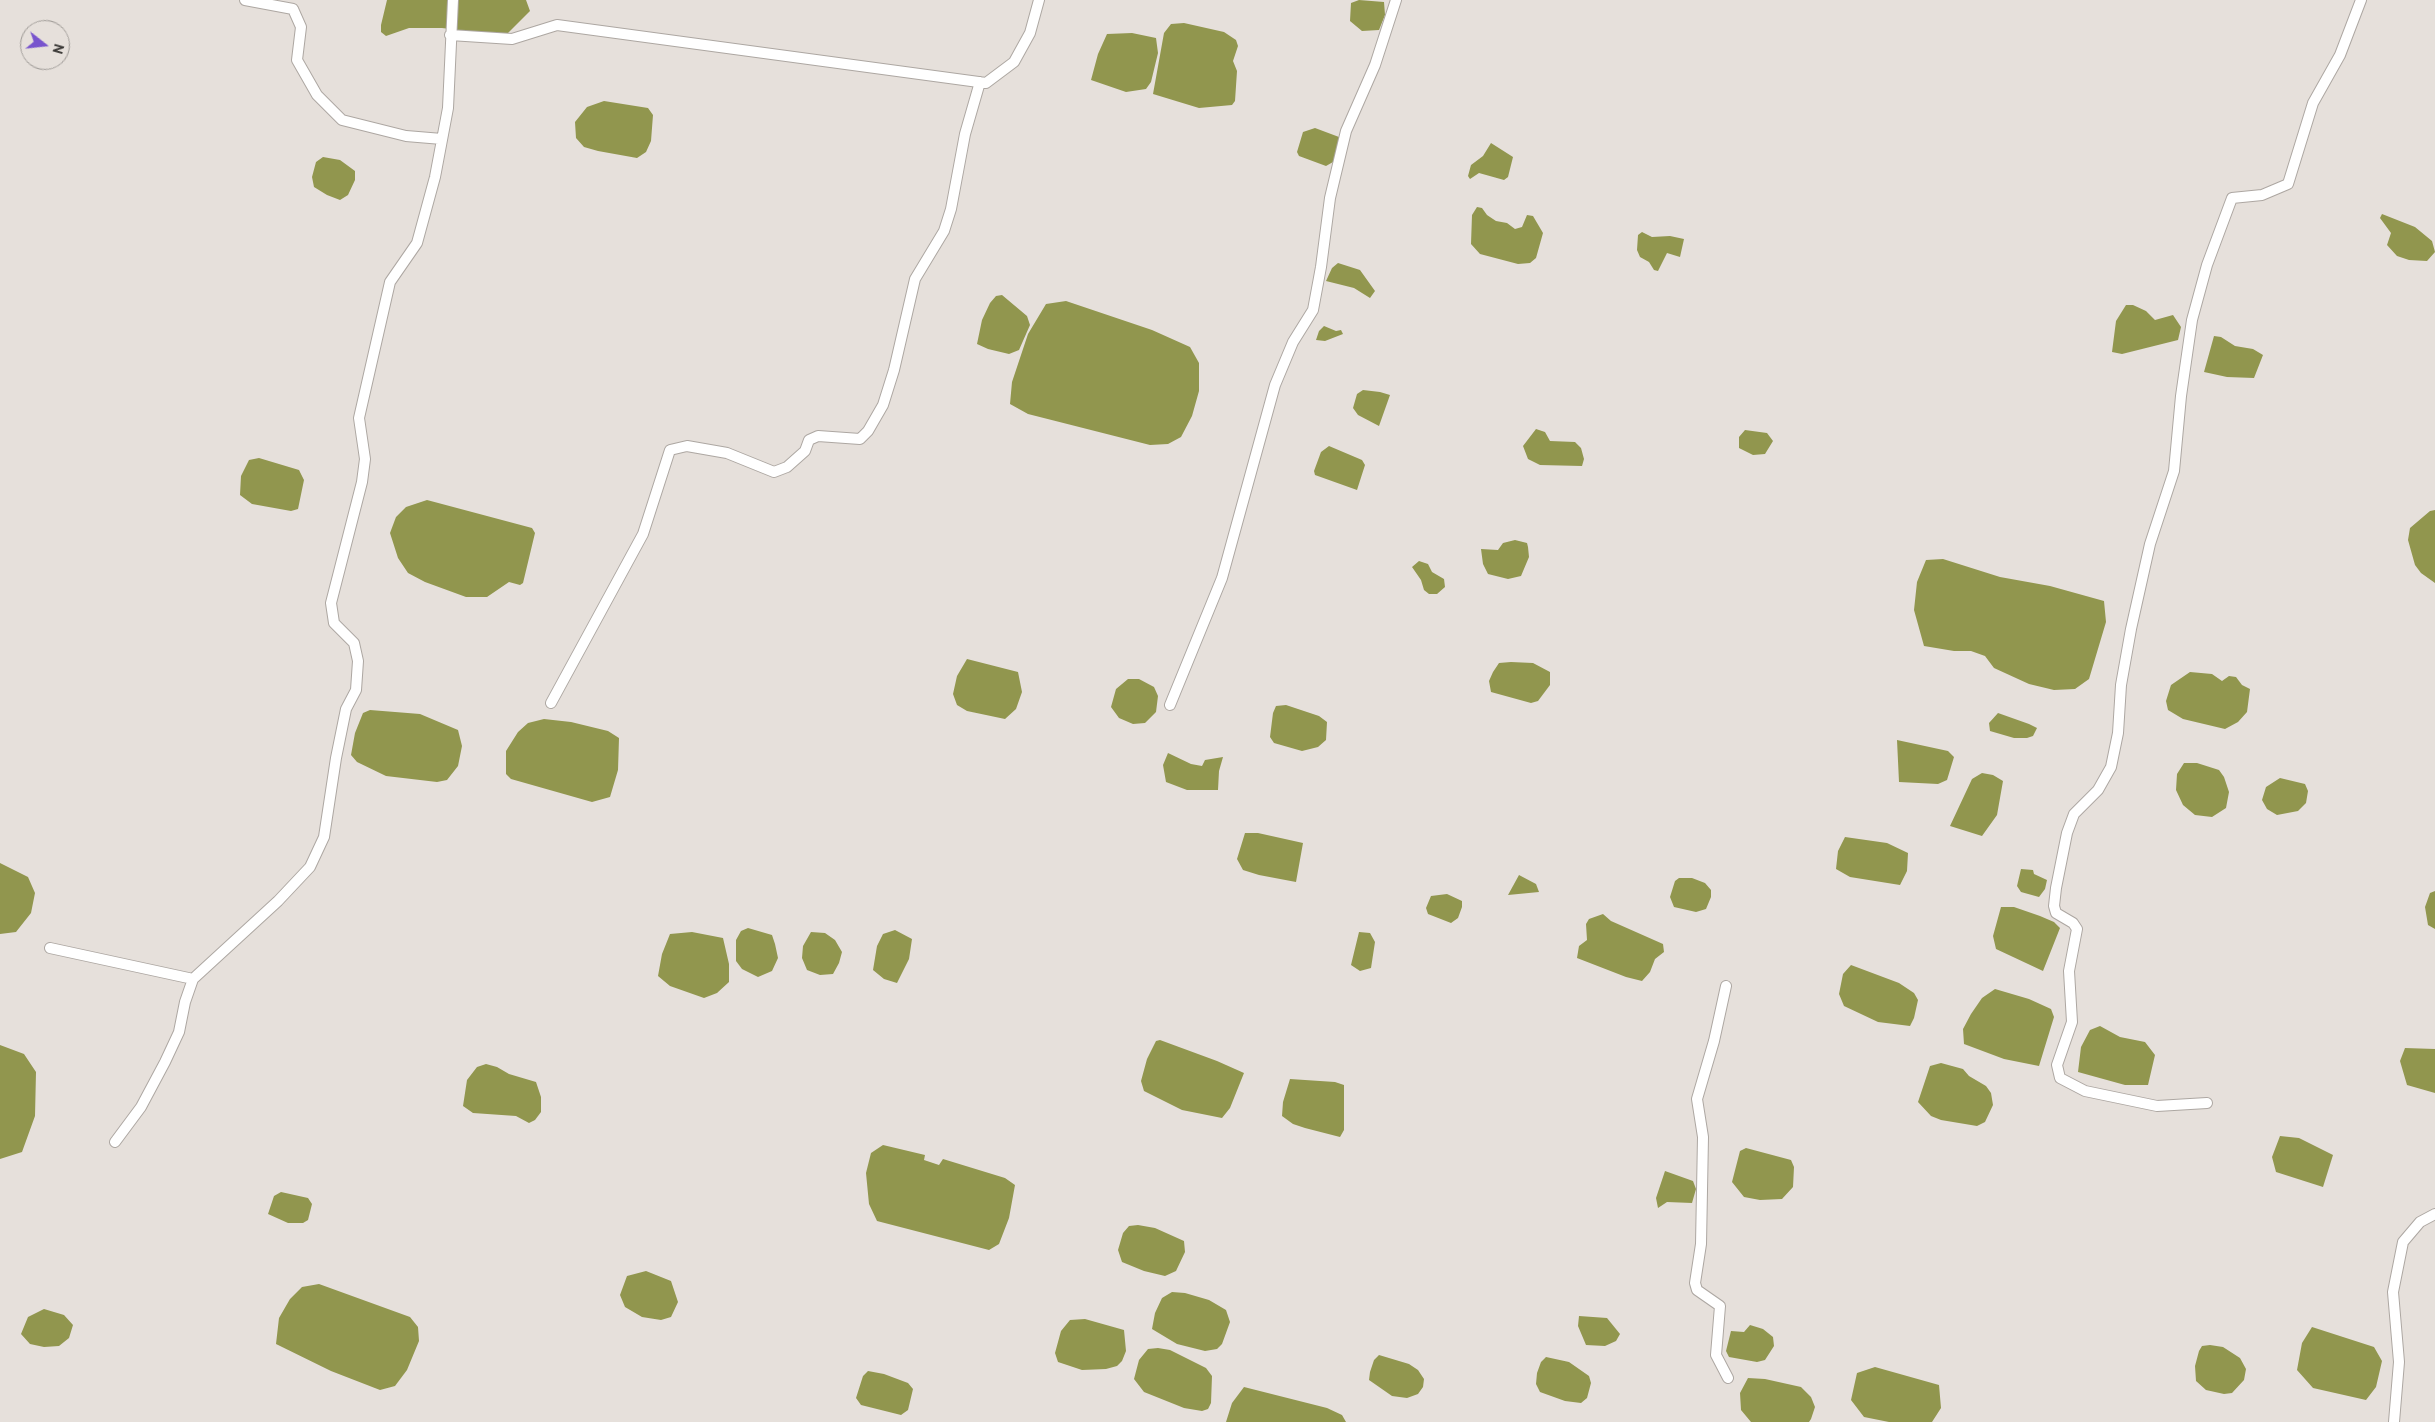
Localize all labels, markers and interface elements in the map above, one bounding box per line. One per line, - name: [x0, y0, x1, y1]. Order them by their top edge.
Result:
- north arrow: [20, 20, 70, 70]
- text: N: [49, 42, 68, 56]

